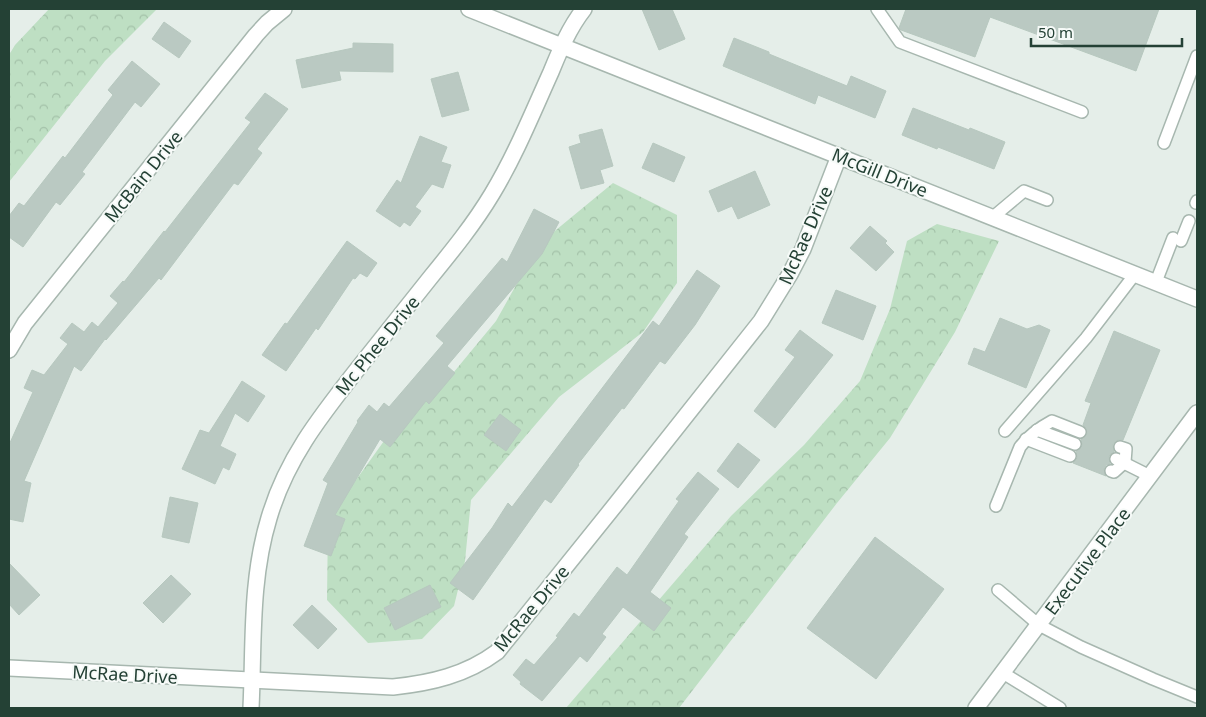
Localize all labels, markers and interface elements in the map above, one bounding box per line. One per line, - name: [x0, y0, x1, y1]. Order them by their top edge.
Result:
- scale bar: [1031, 15, 1182, 47]
- text: 50 m: [1038, 22, 1073, 42]
- street label: McBain Drive: [99, 125, 187, 227]
- street label: McGill Drive: [829, 142, 931, 202]
- street label: McRae Drive: [773, 182, 837, 288]
- street label: Mc Phee Drive: [330, 290, 424, 400]
- street label: Executive Place: [1039, 502, 1135, 620]
- street label: McRae Drive: [488, 560, 574, 656]
- street label: McRae Drive: [72, 659, 178, 689]

